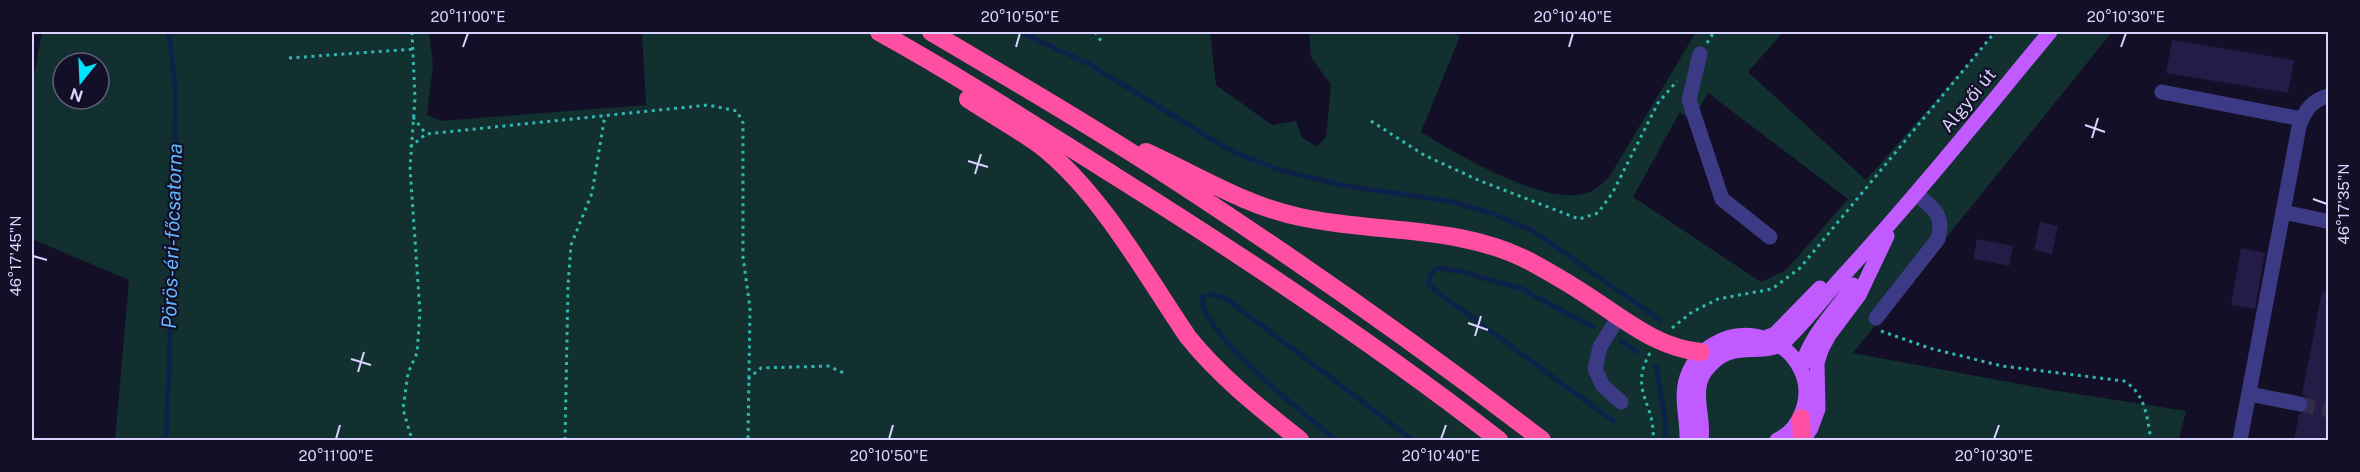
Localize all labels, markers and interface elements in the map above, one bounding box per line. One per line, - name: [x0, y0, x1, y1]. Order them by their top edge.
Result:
- text: 20°11'00"E: [431, 8, 505, 25]
- text: 20°10'50"E: [981, 8, 1059, 25]
- text: 20°10'40"E: [1534, 8, 1612, 25]
- text: 20°10'30"E: [2087, 8, 2165, 25]
- north arrow: [51, 51, 111, 111]
- street label: Algyői út: [1936, 64, 2000, 136]
- text: N: [68, 84, 85, 106]
- water label: Pörös-éri-főcsatorna: [157, 143, 187, 329]
- text: 46°17'35"N: [2335, 163, 2352, 245]
- text: 46°17'45"N: [7, 215, 24, 297]
- text: 20°11'00"E: [299, 447, 373, 464]
- text: 20°10'50"E: [850, 447, 928, 464]
- text: 20°10'40"E: [1402, 447, 1480, 464]
- text: 20°10'30"E: [1955, 447, 2033, 464]

